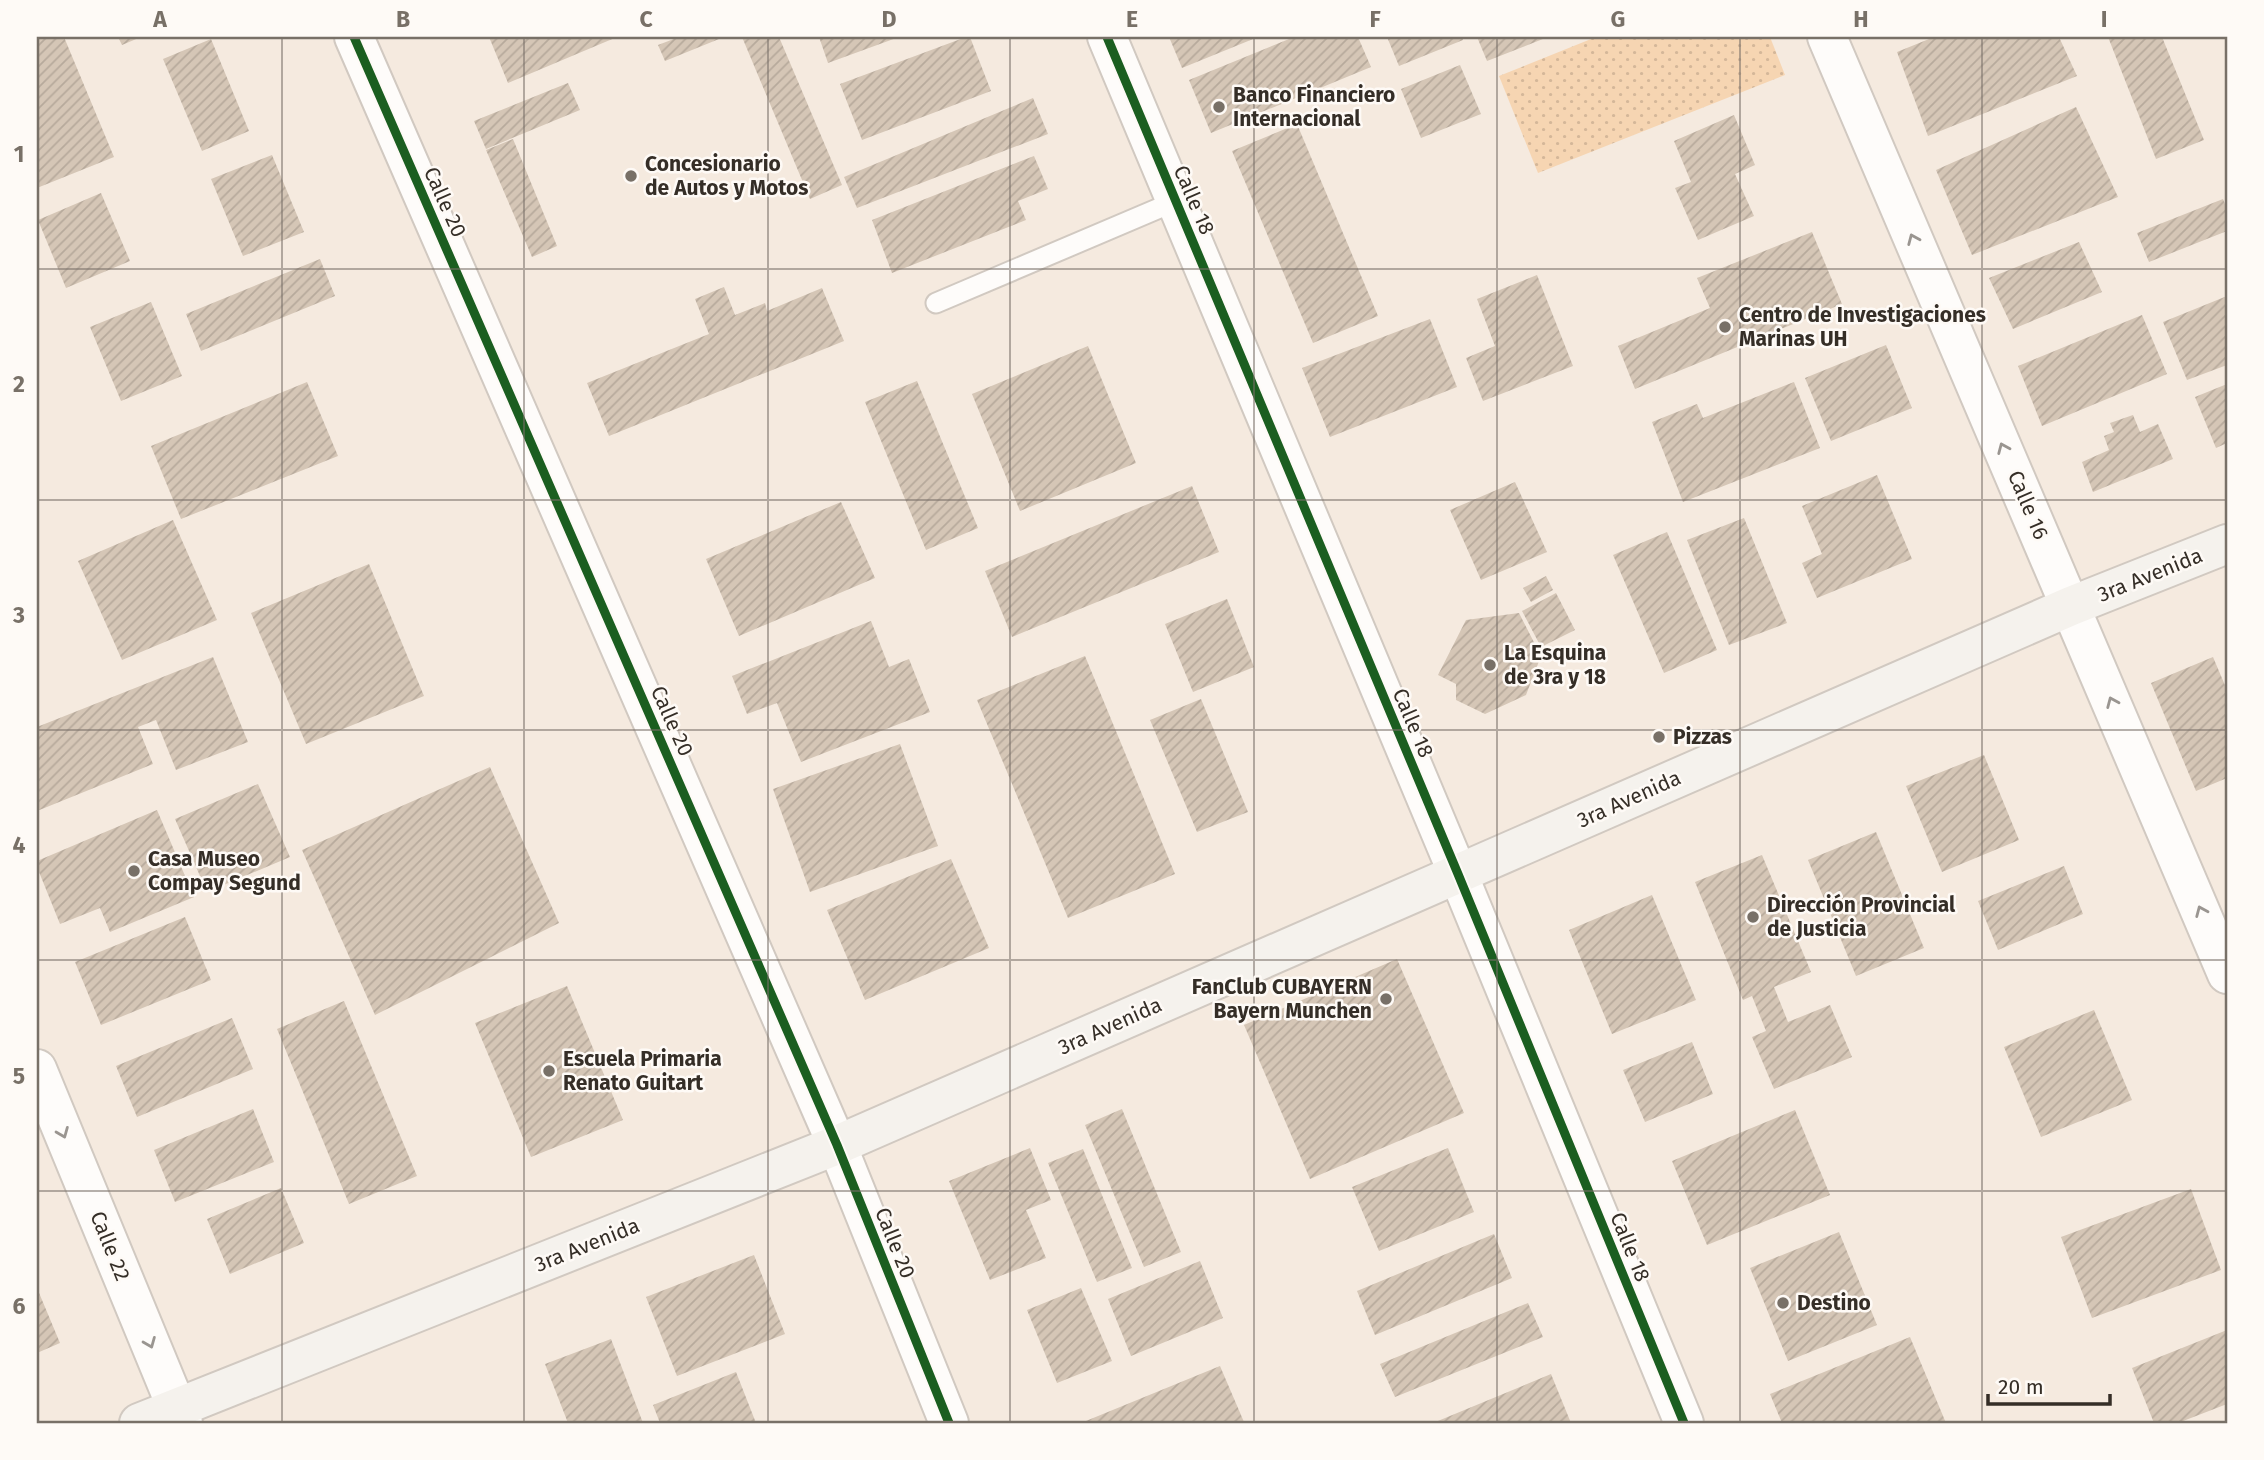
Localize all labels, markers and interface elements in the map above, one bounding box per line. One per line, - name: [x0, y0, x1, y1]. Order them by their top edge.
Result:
- text: A: [152, 5, 167, 33]
- text: B: [396, 5, 410, 33]
- text: C: [639, 5, 653, 33]
- text: D: [882, 5, 897, 33]
- text: E: [1126, 5, 1138, 33]
- text: F: [1369, 5, 1381, 33]
- text: G: [1611, 5, 1625, 33]
- text: H: [1853, 5, 1869, 33]
- text: I: [2101, 5, 2107, 33]
- place label: Banco Financiero Internacional: [1233, 82, 1395, 132]
- marker: Banco Financiero Internacional: [1211, 99, 1227, 115]
- text: 1: [14, 140, 24, 168]
- place label: Concesionario de Autos y Motos: [645, 151, 808, 201]
- street label: Calle 18: [1168, 161, 1220, 239]
- street label: Calle 20: [418, 163, 472, 241]
- marker: Concesionario de Autos y Motos: [623, 168, 639, 184]
- one-way arrow: [1907, 233, 1921, 246]
- place label: Centro de Investigaciones Marinas UH: [1739, 302, 1986, 352]
- marker: Centro de Investigaciones Marinas UH: [1717, 319, 1733, 335]
- text: 2: [13, 370, 25, 398]
- one-way arrow: [1997, 442, 2011, 455]
- street label: Calle 16: [2002, 467, 2054, 543]
- street label: 3ra Avenida: [2094, 542, 2206, 608]
- text: 3: [12, 601, 25, 629]
- place label: La Esquina de 3ra y 18: [1504, 640, 1606, 690]
- marker: La Esquina de 3ra y 18: [1482, 657, 1498, 673]
- street label: Calle 20: [645, 682, 699, 760]
- street label: Calle 18: [1387, 684, 1439, 762]
- one-way arrow: [2106, 697, 2120, 709]
- place label: Pizzas: [1673, 724, 1732, 750]
- marker: Pizzas: [1651, 729, 1667, 745]
- street label: 3ra Avenida: [1573, 765, 1685, 833]
- text: 4: [13, 831, 26, 859]
- place label: Casa Museo Compay Segund: [148, 846, 301, 896]
- marker: Casa Museo Compay Segund: [126, 863, 142, 879]
- place label: Dirección Provincial de Justicia: [1767, 892, 1956, 942]
- one-way arrow: [2195, 906, 2209, 918]
- marker: Dirección Provincial de Justicia: [1745, 909, 1761, 925]
- place label: FanClub CUBAYERN Bayern Munchen: [1192, 974, 1372, 1024]
- marker: FanClub CUBAYERN Bayern Munchen: [1378, 991, 1394, 1007]
- street label: 3ra Avenida: [1054, 992, 1166, 1060]
- place label: Escuela Primaria Renato Guitart: [563, 1046, 722, 1096]
- text: 5: [13, 1062, 25, 1090]
- marker: Escuela Primaria Renato Guitart: [541, 1063, 557, 1079]
- one-way arrow: [54, 1126, 68, 1138]
- street label: Calle 20: [869, 1204, 921, 1282]
- street label: Calle 22: [84, 1207, 136, 1285]
- street label: Calle 18: [1604, 1208, 1656, 1286]
- street label: 3ra Avenida: [531, 1212, 643, 1278]
- place label: Destino: [1797, 1290, 1871, 1316]
- text: 6: [13, 1292, 26, 1320]
- marker: Destino: [1775, 1295, 1791, 1311]
- one-way arrow: [141, 1336, 155, 1348]
- scale bar: [1988, 1362, 2110, 1406]
- text: 20 m: [1998, 1374, 2044, 1400]

